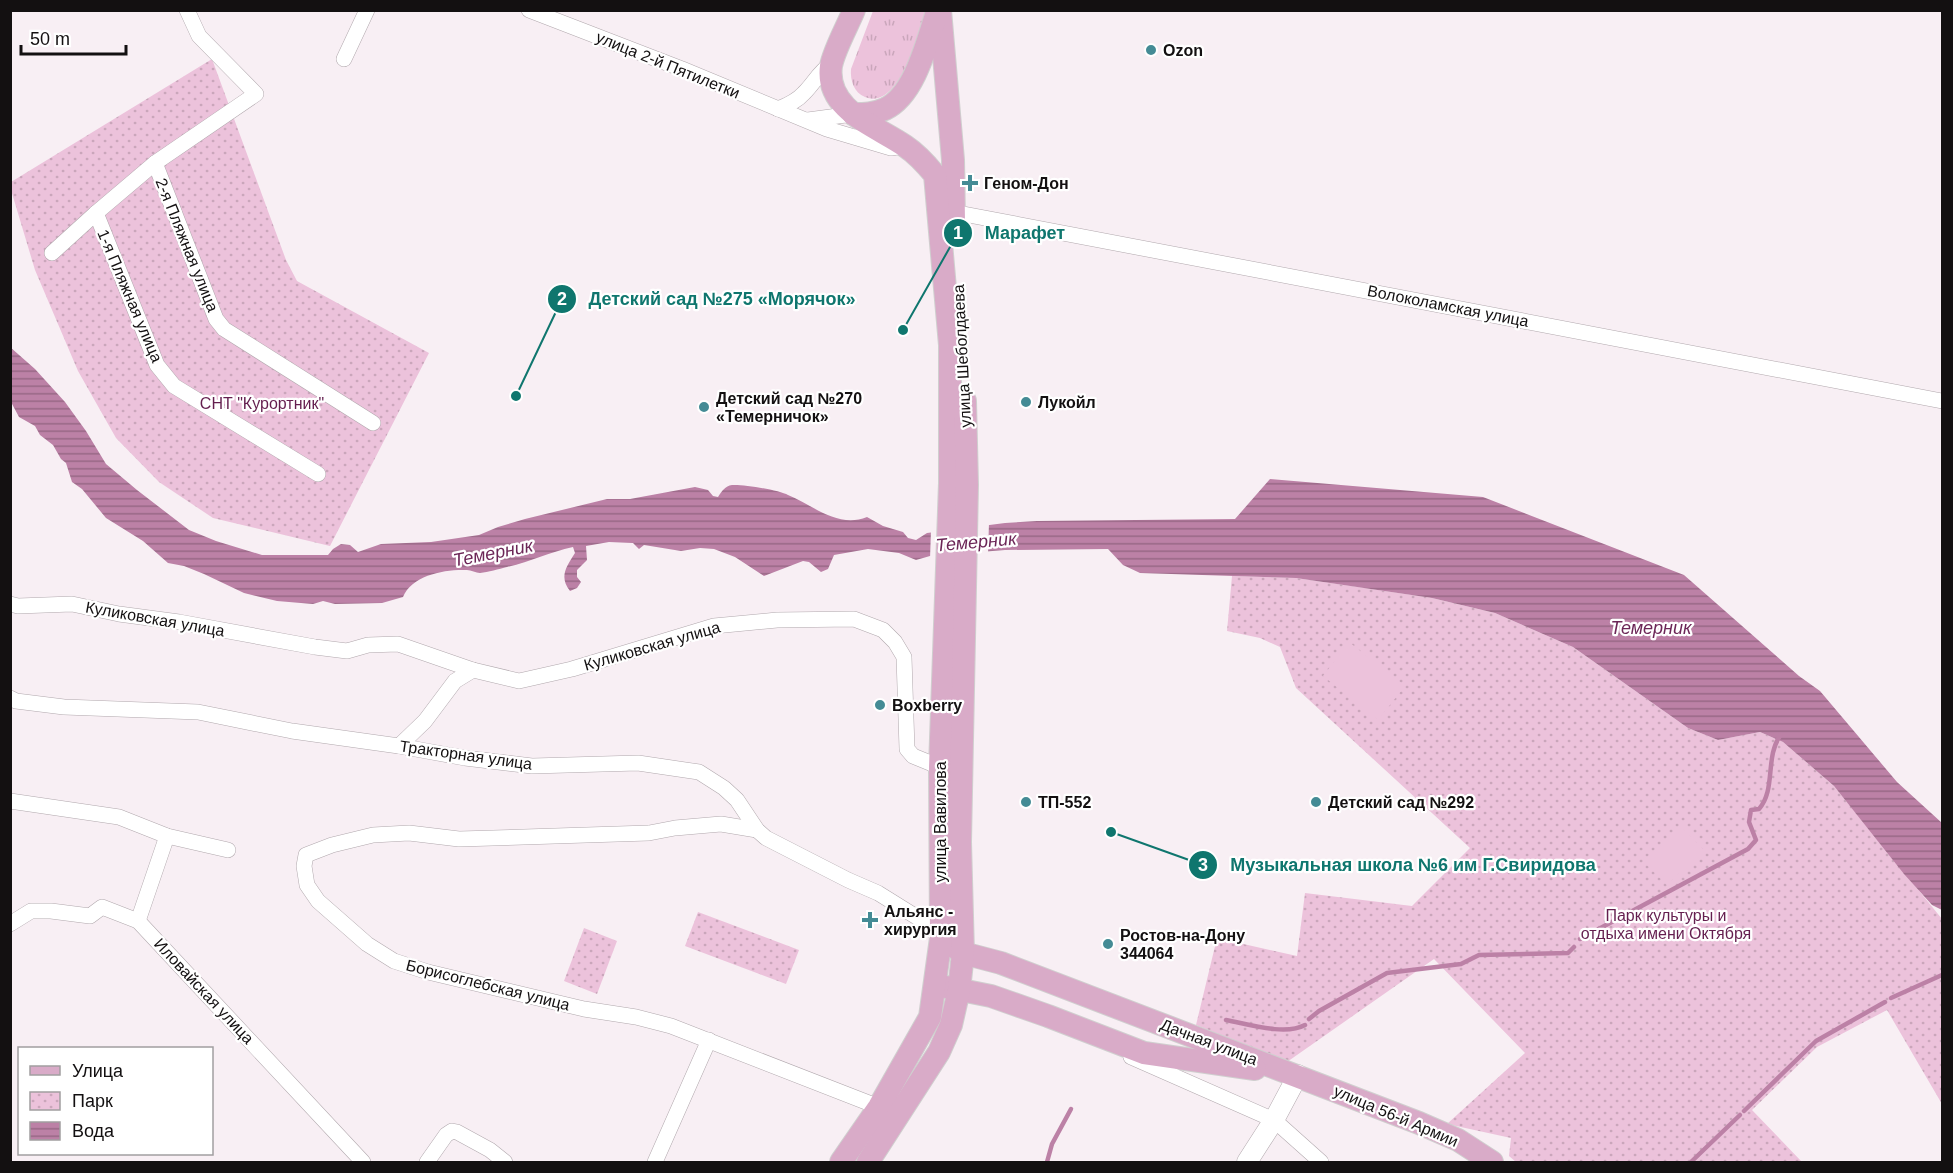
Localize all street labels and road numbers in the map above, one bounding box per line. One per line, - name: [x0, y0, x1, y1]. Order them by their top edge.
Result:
- street label: улица 2-й Пятилетки: [594, 28, 742, 102]
- street label: 2-я Пляжная улица: [152, 176, 222, 314]
- street label: 1-я Пляжная улица: [94, 227, 166, 365]
- street label: Волоколамская улица: [1366, 282, 1530, 330]
- street label: улица Шеболдаева: [950, 284, 974, 428]
- street label: Куликовская улица: [84, 598, 226, 640]
- street label: Куликовская улица: [582, 618, 722, 674]
- street label: Тракторная улица: [399, 737, 533, 773]
- street label: улица Вавилова: [932, 761, 949, 883]
- street label: Иловайская улица: [151, 935, 257, 1047]
- street label: Борисоглебская улица: [404, 956, 572, 1014]
- street label: Дачная улица: [1158, 1016, 1260, 1068]
- street label: улица 56-й Армии: [1331, 1082, 1461, 1150]

